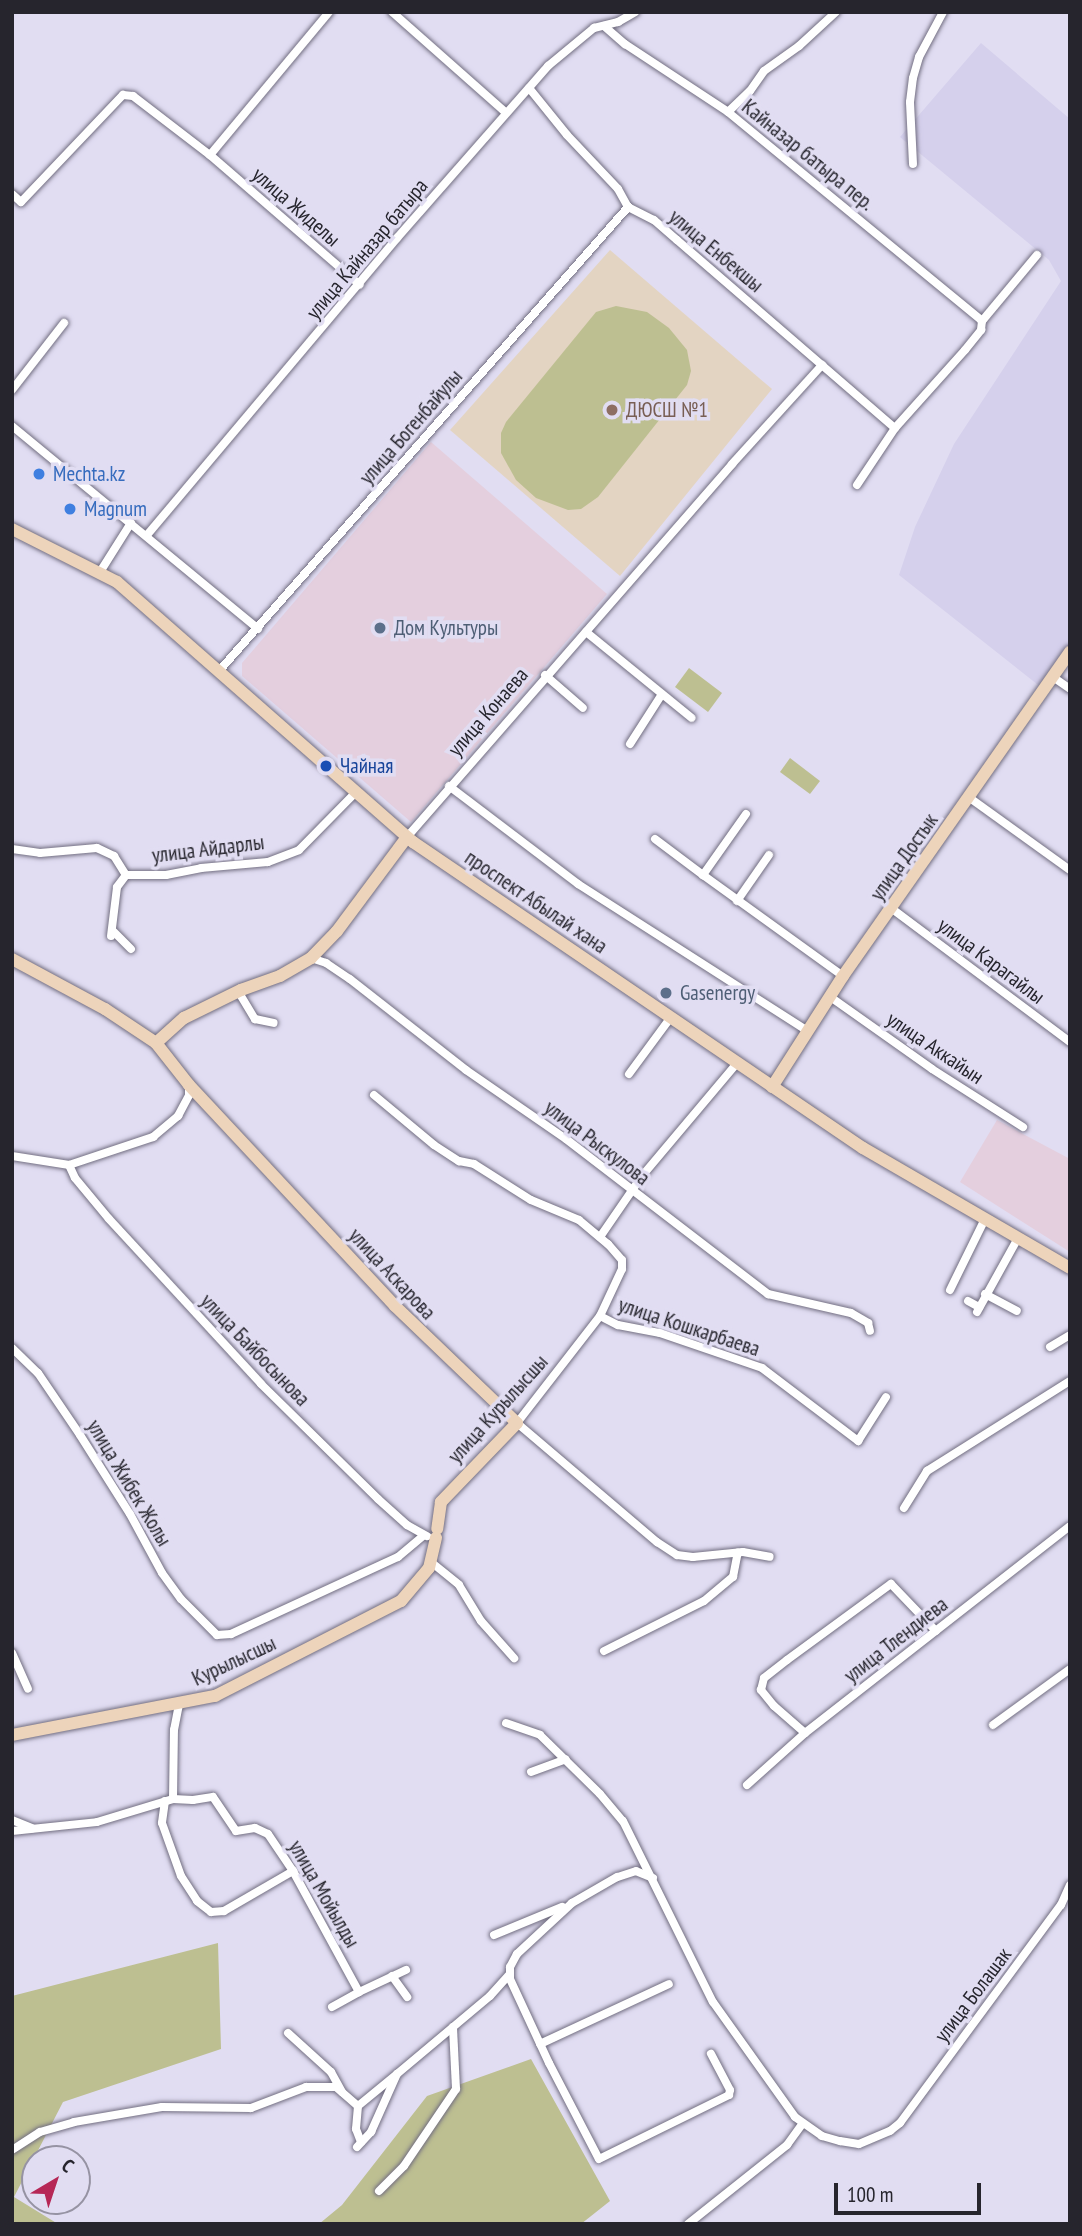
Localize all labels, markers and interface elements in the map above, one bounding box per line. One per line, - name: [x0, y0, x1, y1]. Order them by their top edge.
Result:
- street label: Кайназар батыра пер.: [737, 94, 879, 216]
- street label: улица Жиделы: [247, 162, 345, 252]
- street label: улица Кайназар батыра: [301, 174, 433, 324]
- street label: улица Енбекшы: [664, 204, 768, 298]
- street label: улица Богенбайулы: [354, 364, 468, 490]
- place label: ДЮСШ №1: [626, 397, 708, 423]
- marker: ДЮСШ №1: [604, 402, 620, 418]
- place label: Mechta.kz: [53, 461, 125, 487]
- marker: Mechta.kz: [31, 466, 47, 482]
- place label: Magnum: [84, 496, 147, 522]
- marker: Magnum: [62, 501, 78, 517]
- place label: Дом Культуры: [394, 615, 498, 641]
- marker: Дом Культуры: [372, 620, 388, 636]
- street label: улица Конаева: [443, 663, 533, 761]
- place label: Чайная: [340, 753, 393, 779]
- marker: Чайная: [318, 758, 334, 774]
- street label: улица Достык: [865, 808, 943, 906]
- street label: улица Айдарлы: [150, 830, 266, 868]
- street label: проспект Абылай хана: [460, 845, 612, 959]
- street label: улица Карагайлы: [933, 913, 1049, 1009]
- place label: Gasenergy: [680, 980, 755, 1006]
- marker: Gasenergy: [658, 985, 674, 1001]
- street label: улица Аккайын: [882, 1006, 988, 1090]
- street label: улица Рыскулова: [539, 1095, 655, 1191]
- street label: улица Аскарова: [343, 1223, 441, 1325]
- street label: улица Байбосынова: [195, 1289, 315, 1411]
- street label: улица Кошкарбаева: [615, 1292, 763, 1362]
- street label: улица Курылысшы: [443, 1350, 553, 1468]
- street label: улица Жибек Жолы: [81, 1415, 177, 1551]
- street label: улица Тлендиева: [839, 1592, 953, 1688]
- street label: Курылысшы: [188, 1631, 280, 1691]
- street label: улица Мойылды: [283, 1836, 365, 1952]
- street label: улица Болашак: [929, 1943, 1017, 2047]
- north arrow: [21, 2145, 91, 2215]
- text: С: [57, 2153, 79, 2177]
- scale bar: [837, 2170, 984, 2214]
- text: 100 m: [847, 2181, 893, 2208]

